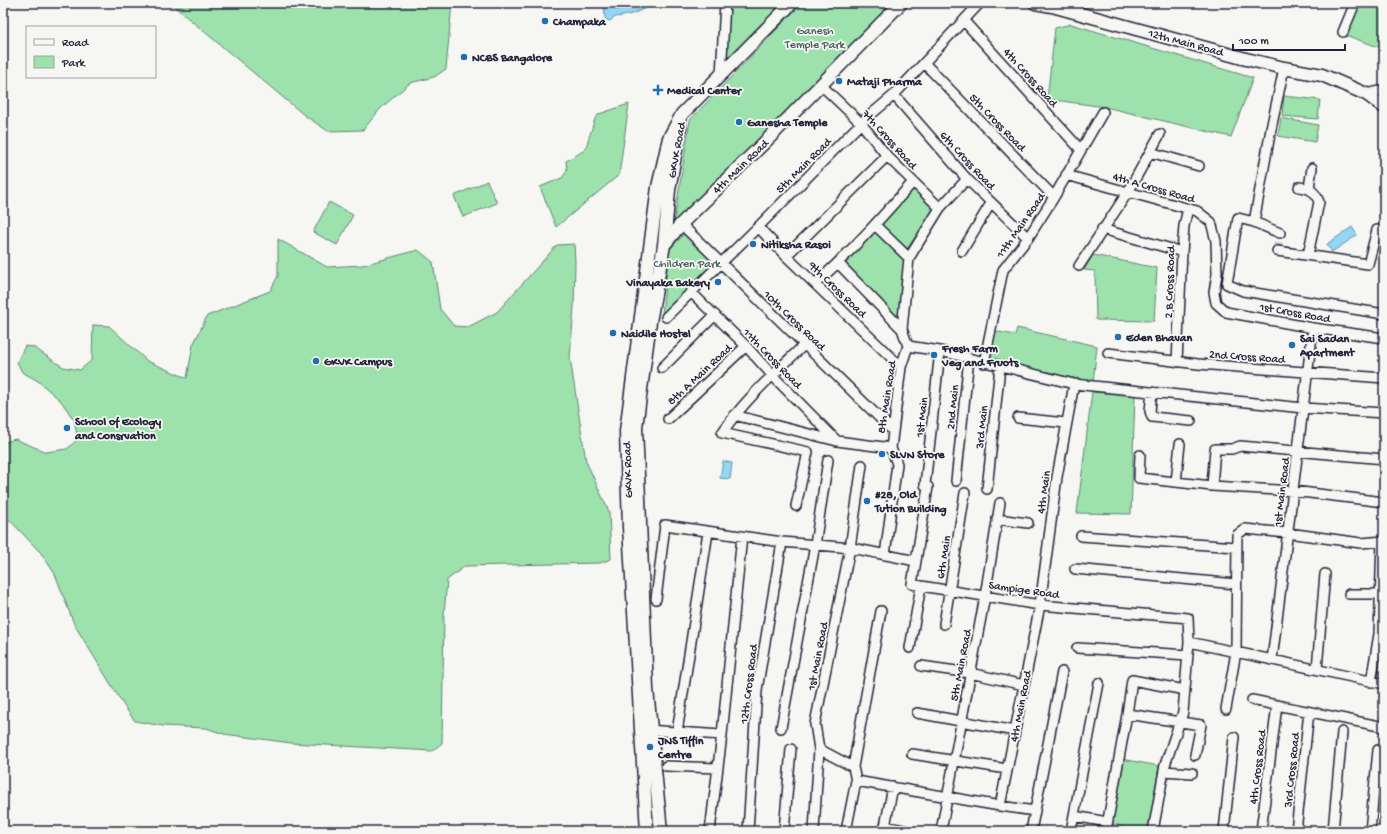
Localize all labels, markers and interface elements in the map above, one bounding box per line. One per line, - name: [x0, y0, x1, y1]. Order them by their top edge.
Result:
- marker: Champaka: [540, 16, 550, 26]
- place label: Champaka: [552, 16, 607, 30]
- park label: Ganesh Temple Park: [784, 25, 847, 53]
- legend: [26, 26, 156, 78]
- scale bar: [1233, 26, 1345, 52]
- street label: 12th Main Road: [1145, 27, 1226, 61]
- text: 100 m: [1238, 35, 1269, 49]
- text: Road: [62, 37, 89, 51]
- street label: 4th Cross Road: [999, 46, 1060, 112]
- marker: NCBS Bangalore: [459, 52, 469, 62]
- place label: NCBS Bangalore: [472, 52, 553, 66]
- text: Park: [61, 57, 87, 71]
- marker: Mataji Pharma: [834, 76, 844, 86]
- place label: Mataji Pharma: [847, 76, 923, 90]
- marker: Medical Center: [652, 84, 664, 96]
- place label: Medical Center: [667, 85, 743, 99]
- street label: 5th Cross Road: [965, 91, 1028, 156]
- street label: 7th Cross Road: [857, 107, 920, 174]
- marker: Ganesha Temple: [734, 117, 744, 127]
- place label: Ganesha Temple: [747, 117, 828, 131]
- street label: GKVK Road: [666, 120, 690, 179]
- street label: 6th Cross Road: [936, 129, 998, 194]
- street label: 5th Main Road: [774, 135, 836, 197]
- street label: 4th Main Road: [711, 137, 773, 198]
- street label: 4th A Cross Road: [1111, 171, 1197, 208]
- street label: 11th Main Road: [993, 190, 1050, 262]
- marker: Nitiksha Rasoi: [748, 239, 758, 249]
- place label: Nitiksha Rasoi: [761, 239, 831, 253]
- street label: 2 B Cross Road: [1163, 245, 1179, 319]
- park label: Children Park: [653, 258, 722, 272]
- street label: 9th Cross Road: [804, 259, 869, 322]
- place label: Vinayaka Bakery: [625, 277, 710, 291]
- marker: Vinayaka Bakery: [713, 277, 723, 287]
- street label: 10th Cross Road: [759, 288, 828, 355]
- street label: 1st Cross Road: [1257, 301, 1332, 327]
- street label: 11th Cross Road: [738, 325, 805, 393]
- marker: Naidile Hostel: [608, 328, 618, 338]
- place label: Naidile Hostel: [621, 328, 691, 342]
- marker: Eden Bhavan: [1113, 332, 1123, 342]
- place label: Eden Bhavan: [1125, 332, 1192, 346]
- place label: Sai Sadan Apartment: [1299, 333, 1355, 361]
- marker: Sai Sadan Apartment: [1287, 340, 1297, 350]
- street label: 8th A Main Road: [665, 341, 736, 409]
- place label: Fresh Farm Veg and Fruots: [941, 343, 1019, 371]
- street label: 2nd Cross Road: [1208, 348, 1286, 368]
- marker: Fresh Farm Veg and Fruots: [929, 350, 939, 360]
- marker: GKVK Campus: [311, 356, 321, 366]
- place label: GKVK Campus: [324, 356, 393, 370]
- street label: 8th Main Road: [875, 359, 901, 435]
- street label: 2nd Main: [945, 384, 963, 430]
- street label: 1st Main: [913, 396, 932, 439]
- street label: 3rd Main: [974, 404, 992, 451]
- place label: School of Ecology and Consrvation: [74, 416, 161, 444]
- marker: School of Ecology and Consrvation: [62, 423, 72, 433]
- street label: GKVK Road: [621, 440, 637, 498]
- marker: SLVN Store: [877, 449, 887, 459]
- place label: SLVN Store: [890, 449, 945, 463]
- street label: 1st Main Road: [1272, 456, 1294, 529]
- street label: 4th Main: [1035, 470, 1055, 515]
- place label: #28, Old Tution Building: [874, 489, 947, 517]
- marker: #28, Old Tution Building: [862, 496, 872, 506]
- street label: 6th Main: [935, 534, 955, 580]
- street label: Sampige Road: [987, 579, 1061, 603]
- street label: 1st Main Road: [805, 620, 833, 693]
- street label: 5th Main Road: [948, 627, 976, 702]
- street label: 12th Cross Road: [738, 643, 762, 726]
- street label: 4th Main Road: [1008, 669, 1036, 743]
- street label: 4th Cross Road: [1247, 728, 1271, 805]
- street label: 3rd Cross Road: [1282, 731, 1304, 809]
- place label: JNS Tiffin Centre: [657, 735, 704, 763]
- marker: JNS Tiffin Centre: [645, 742, 655, 752]

